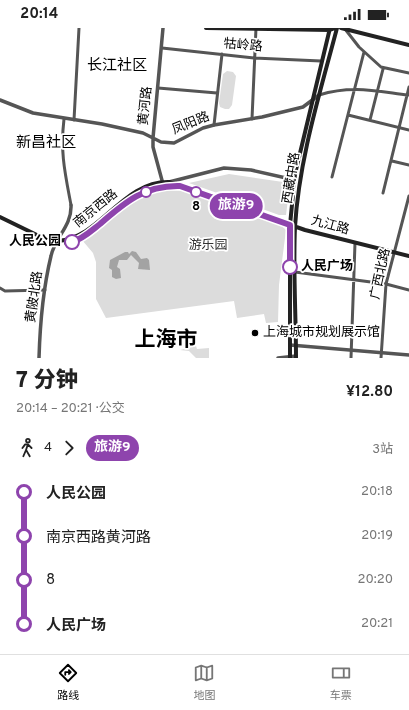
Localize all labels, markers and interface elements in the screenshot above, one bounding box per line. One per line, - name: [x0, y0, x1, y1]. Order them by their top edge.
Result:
- text: 20:14: [20, 5, 58, 24]
- street label: 牯岭路: [223, 35, 263, 56]
- district label: 长江社区: [87, 57, 147, 76]
- street label: 黄河路: [136, 86, 156, 126]
- street label: 凤阳路: [170, 109, 212, 139]
- district label: 新昌社区: [16, 134, 76, 153]
- street label: 西藏中路: [280, 151, 304, 205]
- street label: 南京西路: [71, 186, 121, 232]
- unlabelled marker: [140, 186, 152, 198]
- marker: 8: [190, 186, 202, 198]
- line badge: 旅游9: [213, 193, 259, 219]
- text: 旅游9: [218, 197, 254, 214]
- place label: 8: [192, 199, 200, 215]
- street label: 九江路: [309, 213, 351, 239]
- place label: 人民公园: [9, 234, 61, 250]
- marker: 人民公园: [64, 234, 80, 250]
- park label: 游乐园: [188, 237, 228, 254]
- street label: 广西北路: [367, 247, 394, 301]
- place label: 人民广场: [301, 258, 353, 275]
- marker: 人民广场: [282, 259, 298, 275]
- street label: 黄陂北路: [22, 270, 47, 324]
- place label: 上海城市规划展示馆: [263, 324, 380, 341]
- district label: 上海市: [135, 327, 198, 354]
- marker: 上海城市规划展示馆: [250, 328, 260, 338]
- text: 7 分钟: [16, 368, 78, 395]
- text: ¥12.80: [346, 383, 393, 402]
- text: 20:14 – 20:21 · 公交: [16, 401, 125, 417]
- icon: walk: [16, 437, 38, 459]
- icon: forward: [58, 437, 80, 459]
- text: 旅游9: [94, 439, 131, 456]
- text: 4: [44, 440, 52, 456]
- text: 3站: [372, 442, 393, 458]
- text: 20:18: [361, 484, 393, 500]
- text: 人民公园: [46, 485, 106, 504]
- text: 20:19: [361, 528, 393, 544]
- text: 南京西路黄河路: [46, 529, 151, 548]
- text: 8: [46, 571, 55, 590]
- text: 20:20: [357, 572, 393, 588]
- text: 20:21: [361, 616, 393, 632]
- text: 人民广场: [46, 617, 106, 636]
- tab: 路线: [57, 662, 79, 703]
- tab: 地图: [193, 662, 215, 703]
- tab: 车票: [330, 662, 352, 703]

